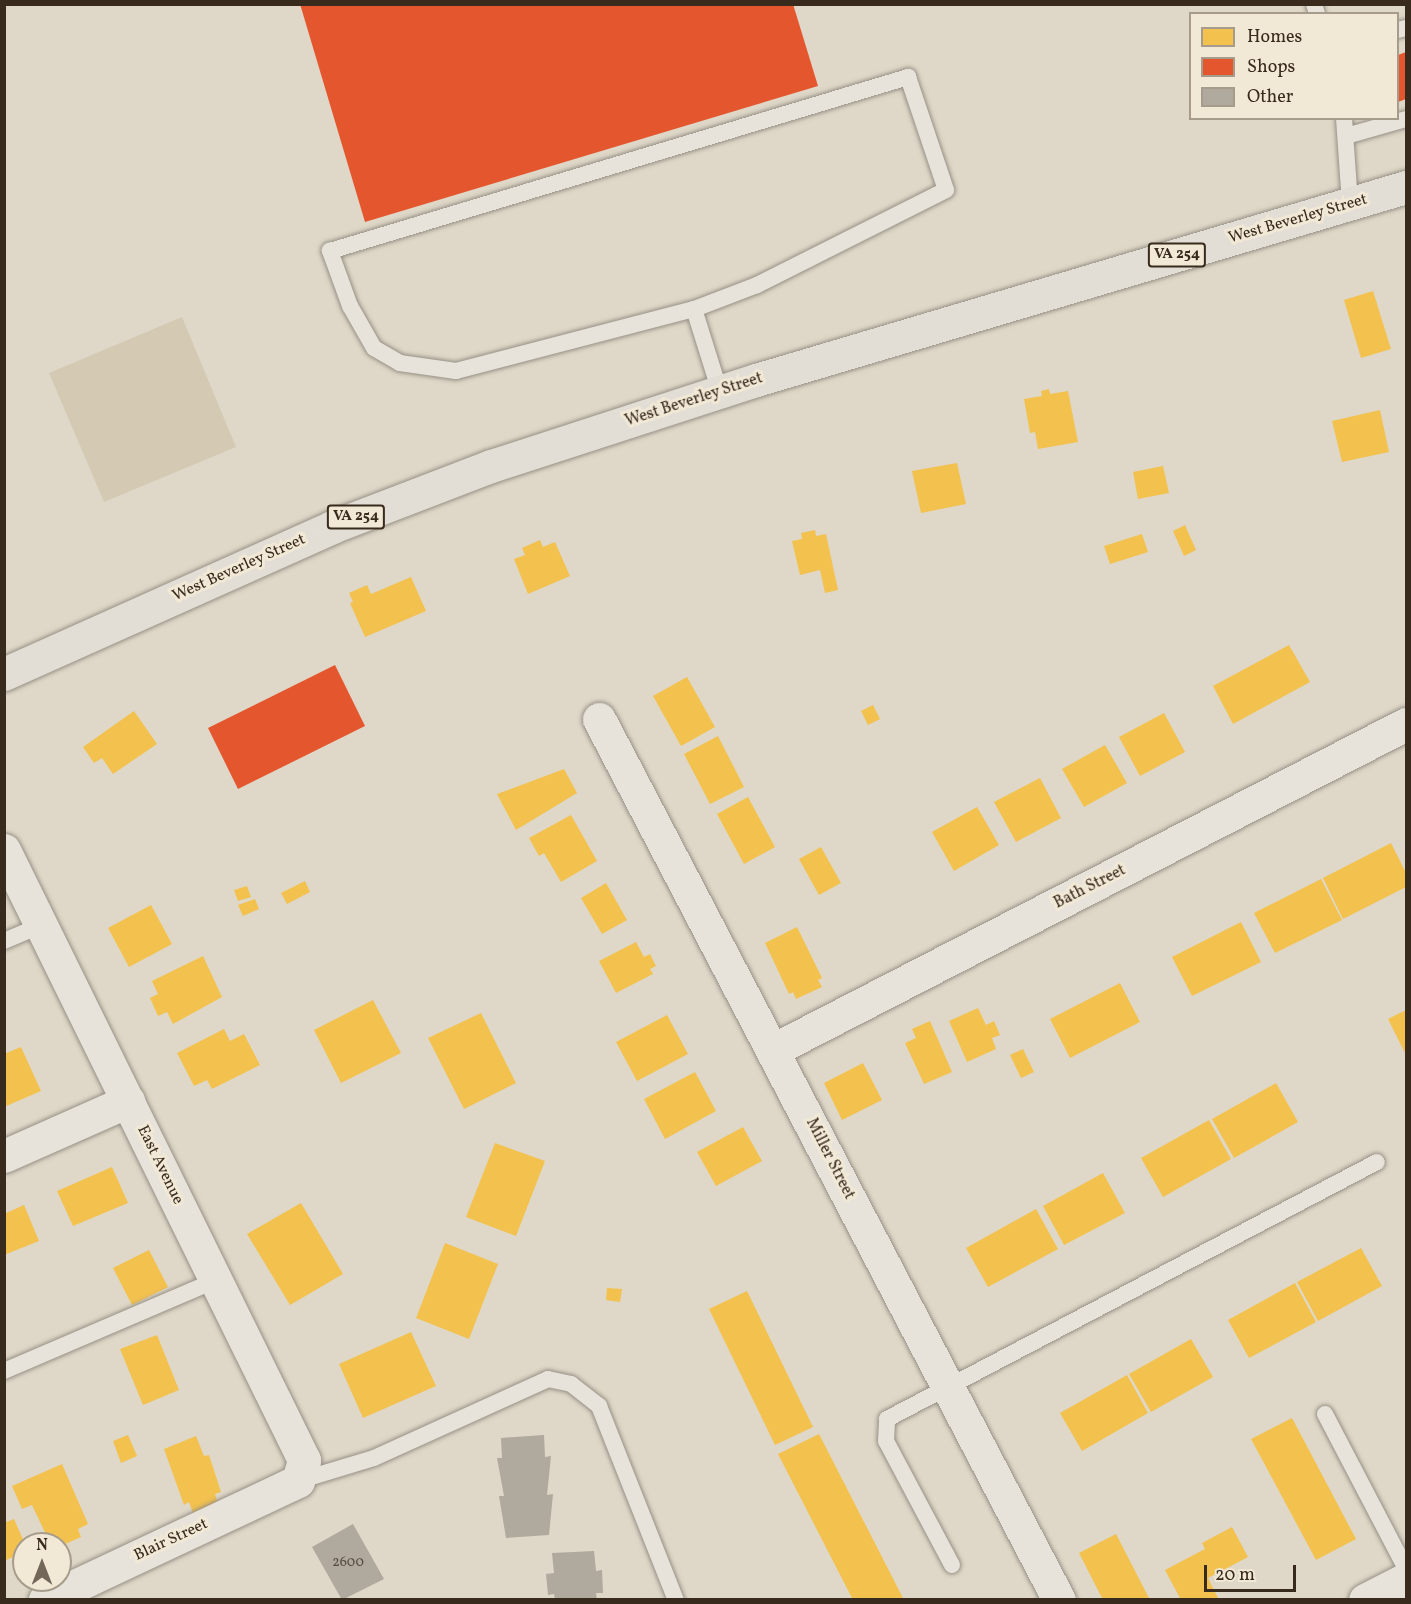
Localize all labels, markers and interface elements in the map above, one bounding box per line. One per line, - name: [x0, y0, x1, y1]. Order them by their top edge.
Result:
- legend: [1189, 12, 1399, 120]
- text: Homes: [1247, 25, 1302, 50]
- text: Shops: [1247, 55, 1295, 80]
- text: Other: [1247, 85, 1293, 110]
- street label: West Beverley Street: [1226, 190, 1370, 248]
- road number: VA 254: [1147, 243, 1207, 267]
- street label: West Beverley Street: [623, 369, 765, 431]
- road number: VA 254: [326, 505, 386, 529]
- street label: West Beverley Street: [169, 530, 309, 606]
- street label: Bath Street: [1051, 861, 1129, 913]
- street label: Miller Street: [801, 1115, 859, 1203]
- street label: East Avenue: [133, 1122, 187, 1208]
- street label: Blair Street: [131, 1515, 211, 1565]
- north arrow: [12, 1532, 72, 1592]
- text: N: [36, 1535, 48, 1557]
- scale bar: [1207, 1553, 1298, 1591]
- house number: 2600: [332, 1555, 364, 1571]
- text: 20 m: [1215, 1563, 1255, 1588]

